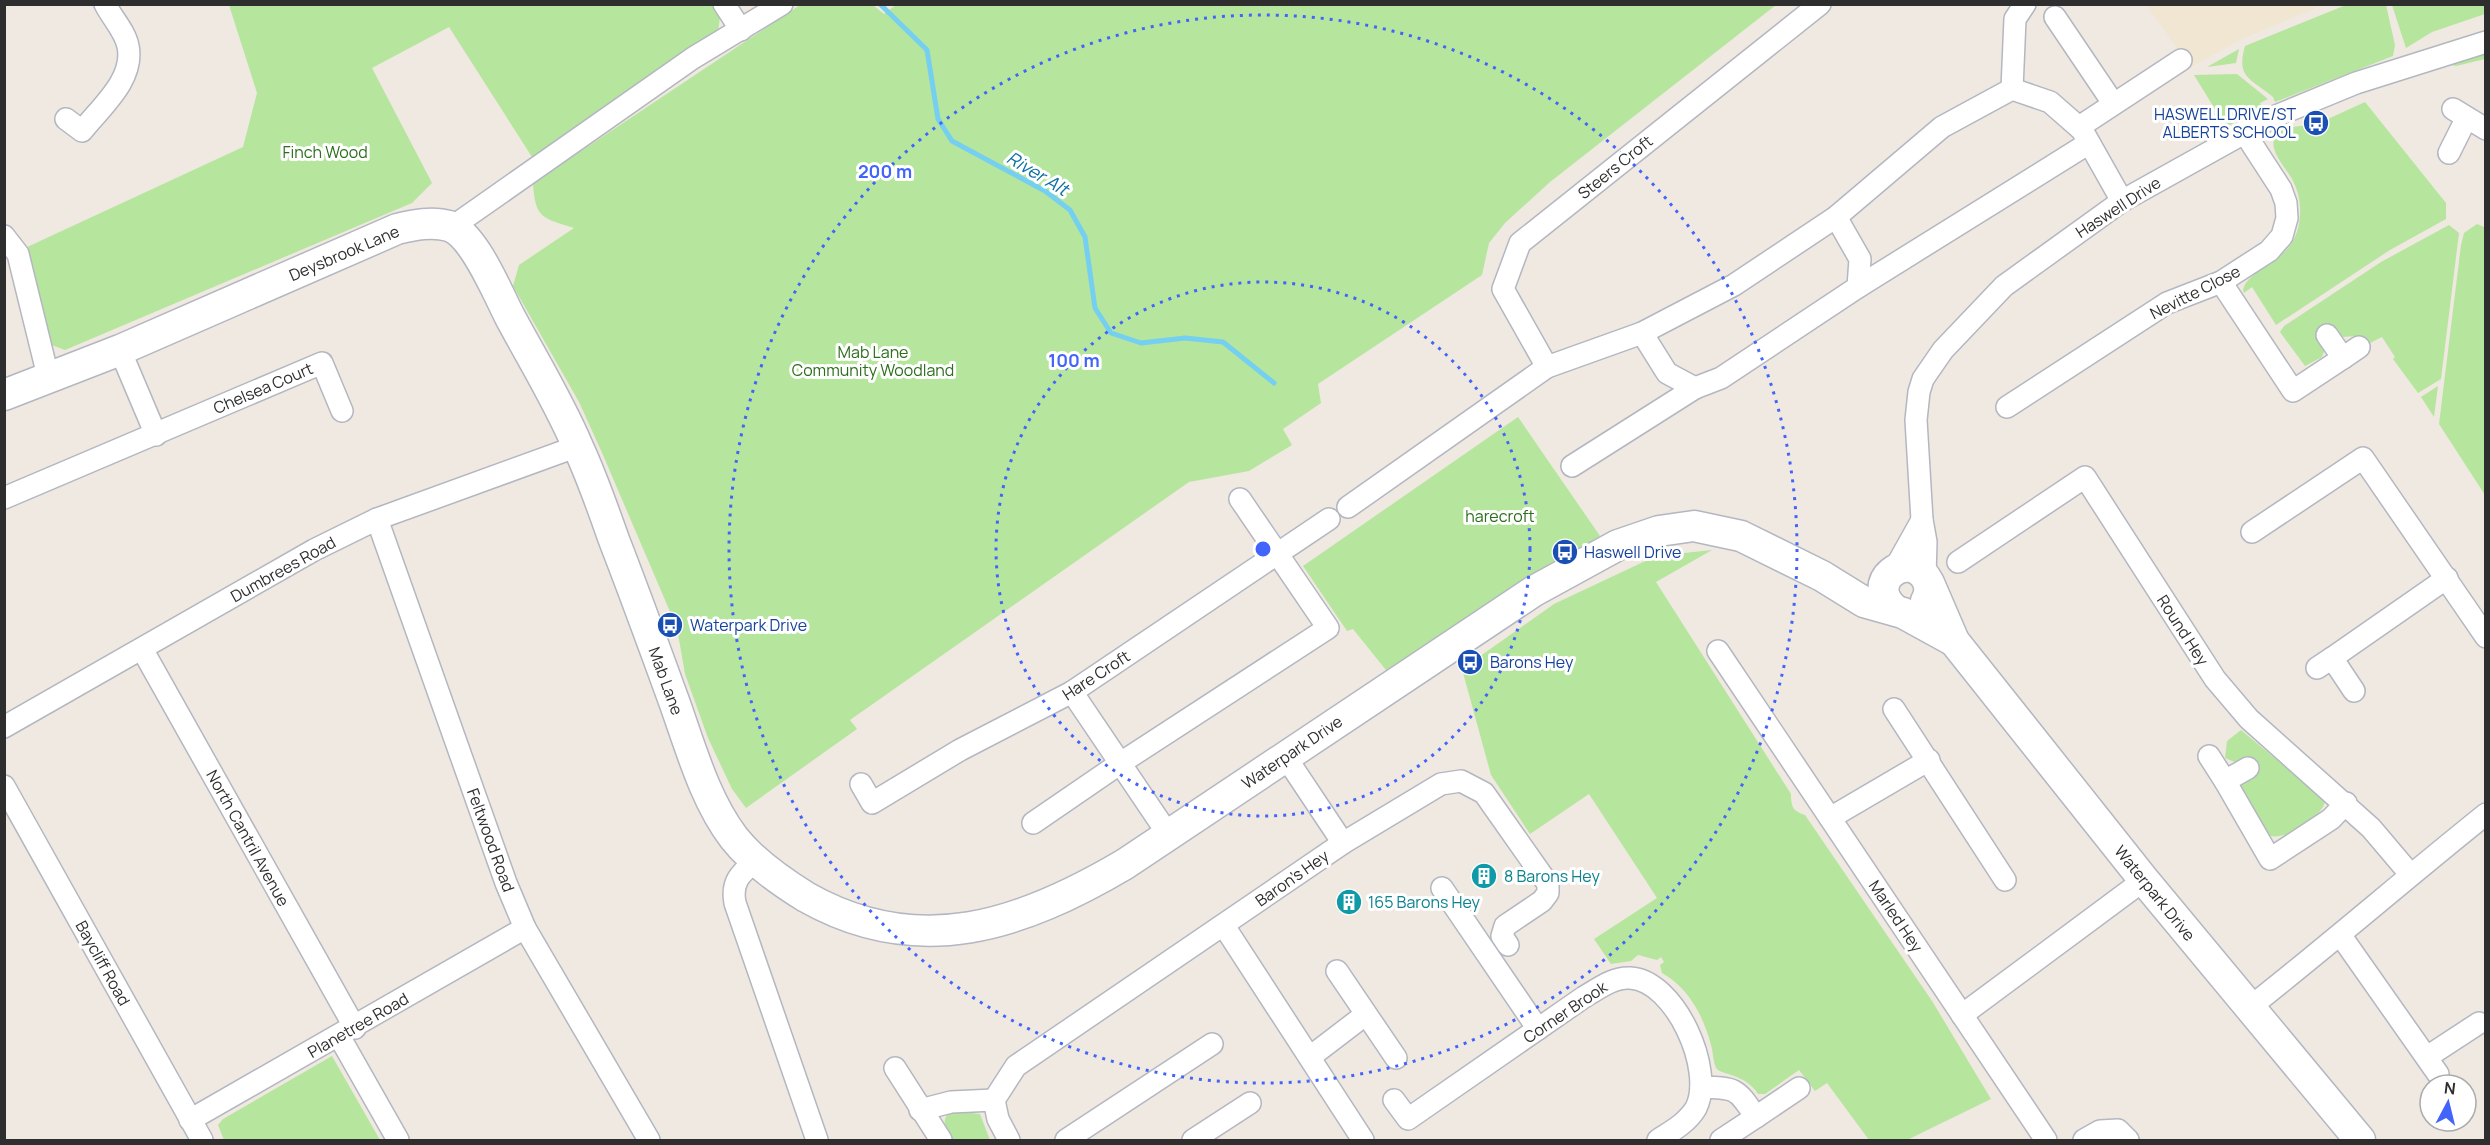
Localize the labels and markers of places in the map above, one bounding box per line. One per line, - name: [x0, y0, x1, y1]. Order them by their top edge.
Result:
- place label: HASWELL DRIVE/ST ALBERTS SCHOOL: [2154, 103, 2296, 143]
- bus stop icon: HASWELL DRIVE/ST ALBERTS SCHOOL: [2301, 108, 2331, 138]
- bus stop icon: Haswell Drive: [1550, 537, 1580, 567]
- centre of rings: [1253, 539, 1273, 559]
- place label: Haswell Drive: [1584, 541, 1681, 563]
- bus stop icon: Waterpark Drive: [655, 610, 685, 640]
- place label: Waterpark Drive: [690, 614, 807, 636]
- bus stop icon: Barons Hey: [1455, 647, 1485, 677]
- place label: Barons Hey: [1490, 651, 1574, 673]
- building icon: 8 Barons Hey: [1469, 861, 1499, 891]
- place label: 8 Barons Hey: [1504, 865, 1601, 887]
- building icon: 165 Barons Hey: [1334, 887, 1364, 917]
- place label: 165 Barons Hey: [1368, 891, 1481, 913]

